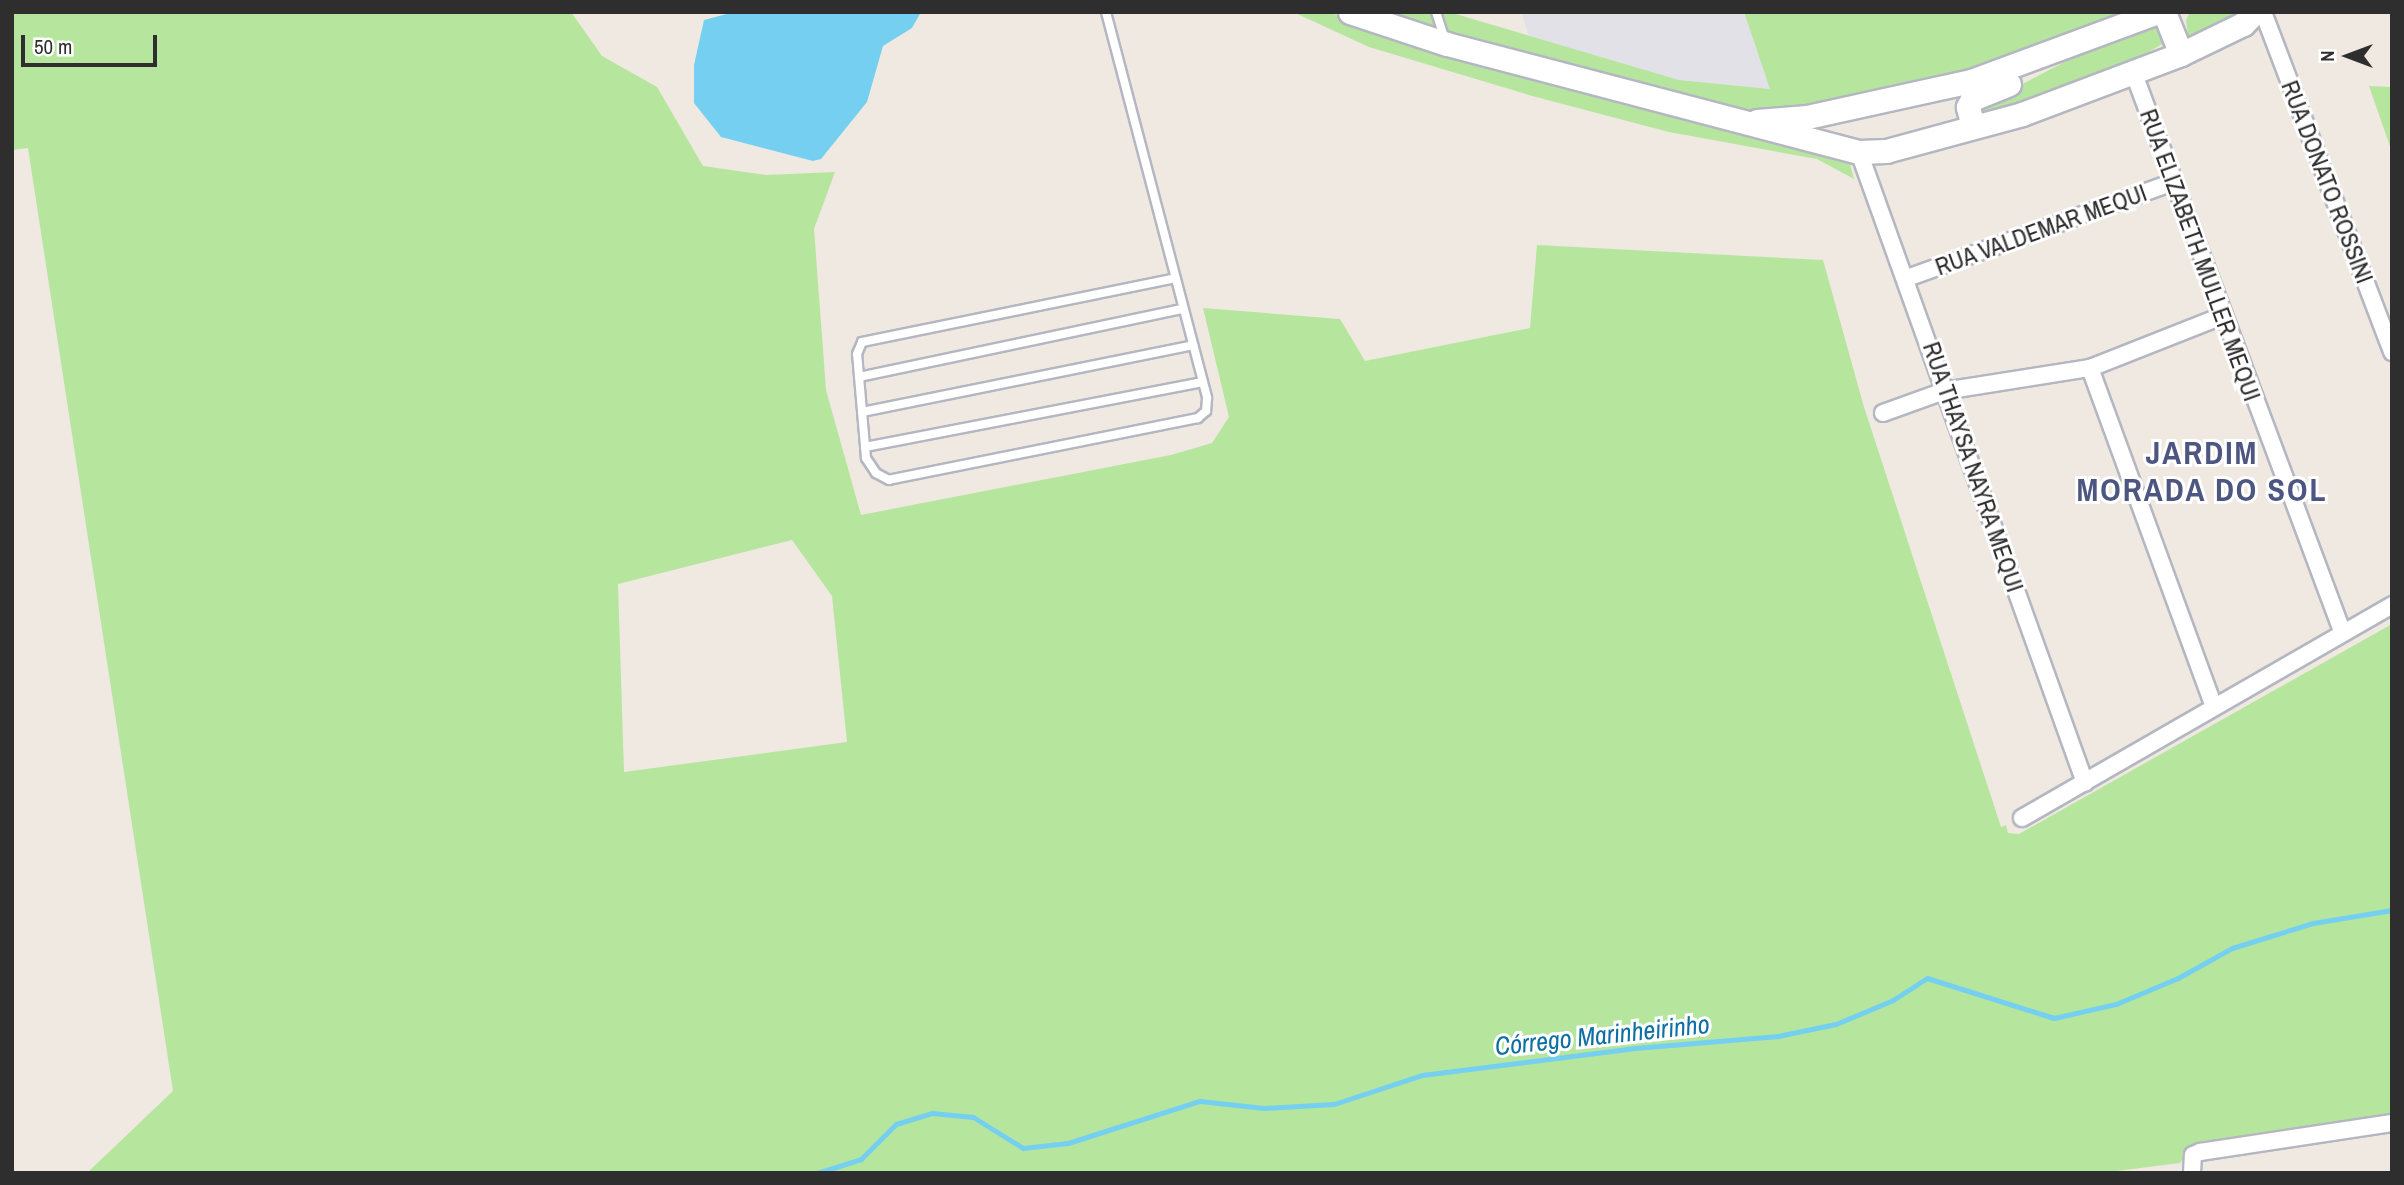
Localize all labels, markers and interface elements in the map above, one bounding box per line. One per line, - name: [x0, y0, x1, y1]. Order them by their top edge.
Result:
- scale bar: [24, 21, 161, 65]
- north arrow: [2313, 21, 2383, 91]
- text: 50 m: [34, 32, 72, 61]
- text: N: [2314, 50, 2340, 62]
- street label: RUA DONATO ROSSINI: [2275, 76, 2379, 288]
- street label: RUA ELIZABETH MULLER MEQUI: [2134, 105, 2266, 405]
- street label: RUA VALDEMAR MEQUI: [1931, 178, 2151, 282]
- street label: RUA THAYSA NAYRA MEQUI: [1916, 336, 2030, 598]
- district label: JARDIM MORADA DO SOL: [2078, 435, 2326, 510]
- water label: Córrego Marinheirinho: [1493, 1008, 1711, 1062]

